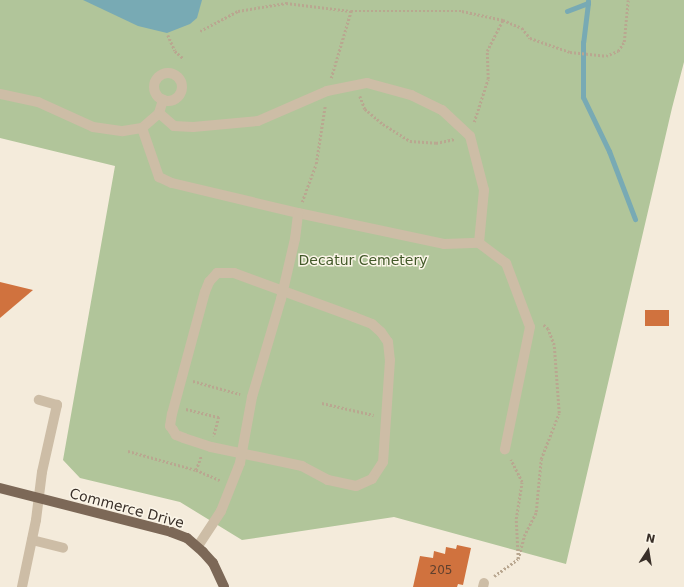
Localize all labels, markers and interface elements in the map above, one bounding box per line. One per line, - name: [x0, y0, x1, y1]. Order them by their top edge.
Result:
- park label: Decatur Cemetery: [298, 252, 428, 268]
- street label: Commerce Drive: [68, 485, 186, 531]
- north arrow: [628, 531, 668, 571]
- text: N: [645, 531, 656, 546]
- house number: 205: [430, 564, 452, 578]

